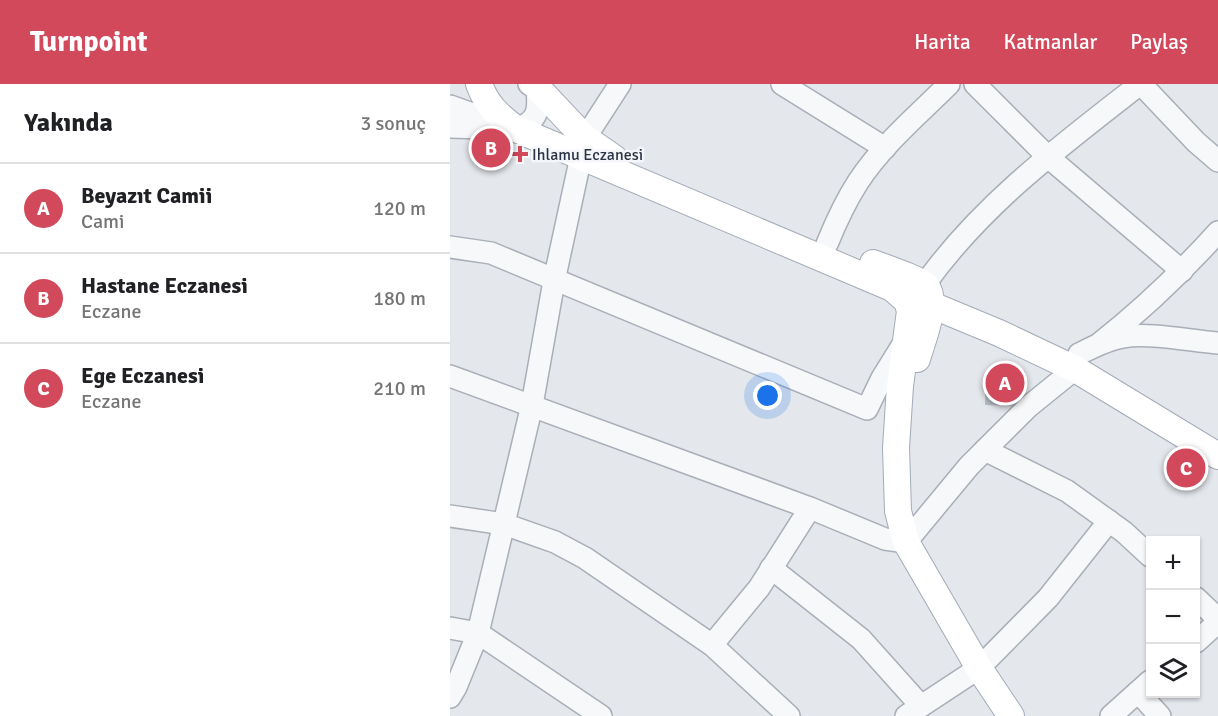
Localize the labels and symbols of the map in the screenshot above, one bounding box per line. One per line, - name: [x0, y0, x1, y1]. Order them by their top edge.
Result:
- pin: B: [472, 126, 510, 170]
- place label: Ihlamu Eczanesi: [532, 145, 643, 165]
- marker: Ihlamu Eczanesi: [513, 147, 527, 161]
- pin: A: [986, 360, 1024, 406]
- your location: [753, 381, 782, 410]
- pin: C: [1166, 446, 1206, 490]

